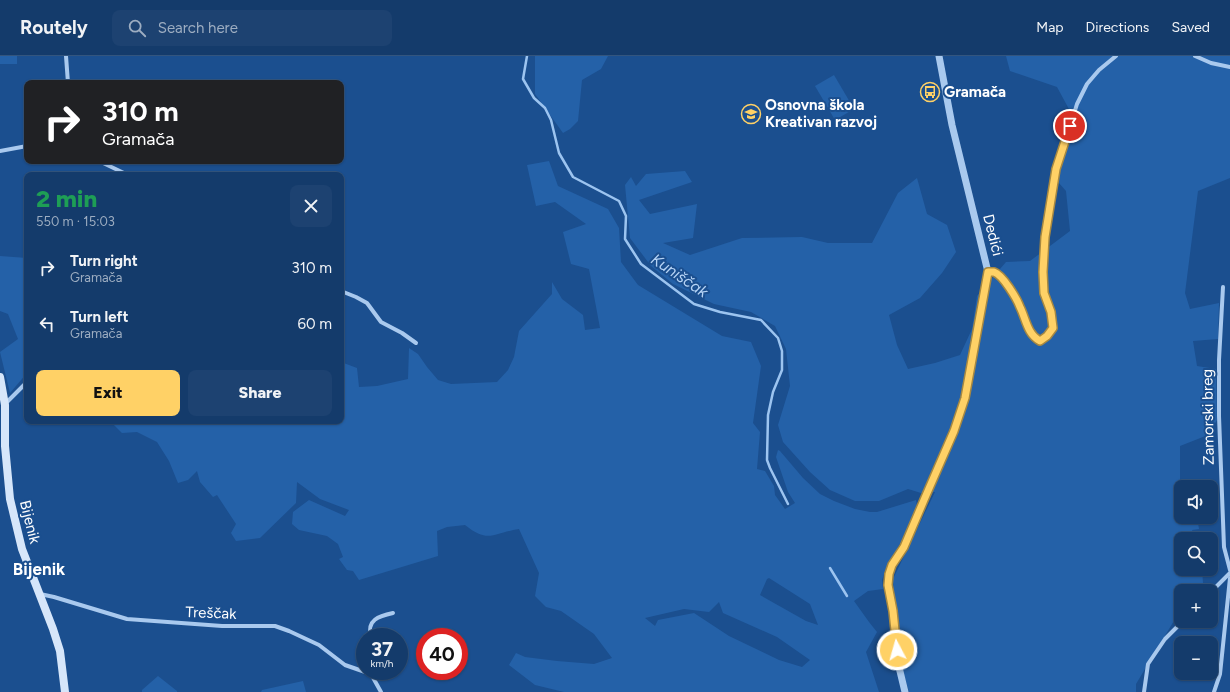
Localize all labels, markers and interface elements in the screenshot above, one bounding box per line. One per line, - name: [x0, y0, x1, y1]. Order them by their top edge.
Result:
- search box: [112, 10, 392, 46]
- text: Routely: [20, 16, 88, 39]
- icon: search: [126, 17, 148, 39]
- text: Search here: [158, 19, 238, 37]
- text: Map: [1036, 19, 1064, 36]
- text: Directions: [1086, 19, 1149, 36]
- text: Saved: [1171, 19, 1210, 36]
- bus stop icon: Gramača: [919, 81, 941, 103]
- place label: Gramača: [944, 83, 1006, 101]
- text: 310 m: [102, 94, 179, 128]
- icon: right: [36, 96, 88, 148]
- place label: Osnovna škola Kreativan razvoj: [765, 96, 877, 131]
- school or university icon: Osnovna škola Kreativan razvoj: [740, 103, 762, 125]
- pin: [1053, 109, 1087, 143]
- icon: arrive: [1059, 115, 1081, 137]
- text: Gramača: [102, 128, 174, 150]
- text: 2 min: [36, 184, 97, 213]
- button: close: [290, 185, 332, 227]
- street label: Dedići: [979, 212, 1007, 258]
- text: 550 m · 15:03: [36, 214, 115, 229]
- water label: Kuniščak: [648, 249, 713, 302]
- text: Turn right: [70, 252, 138, 270]
- icon: right: [36, 257, 58, 279]
- text: 310 m: [292, 259, 332, 277]
- text: Gramača: [70, 270, 122, 285]
- text: Turn left: [70, 308, 128, 326]
- icon: left: [36, 313, 58, 335]
- text: 60 m: [297, 315, 332, 333]
- text: Gramača: [70, 326, 122, 341]
- street label: Zamorski breg: [1198, 369, 1218, 465]
- button: Exit: [36, 370, 180, 416]
- button: Share: [188, 370, 332, 416]
- map controls: [1174, 480, 1218, 680]
- button: sound: [1174, 480, 1218, 524]
- street label: Bijenik: [16, 498, 44, 546]
- button: search: [1174, 532, 1218, 576]
- district label: Bijenik: [13, 559, 66, 579]
- button: +: [1174, 584, 1218, 628]
- street label: Treščak: [185, 603, 237, 623]
- speed limit sign: 40: [416, 628, 468, 680]
- position arrow: [876, 629, 918, 671]
- button: −: [1174, 636, 1218, 680]
- text: 37: [371, 637, 393, 661]
- text: km/h: [371, 657, 393, 670]

